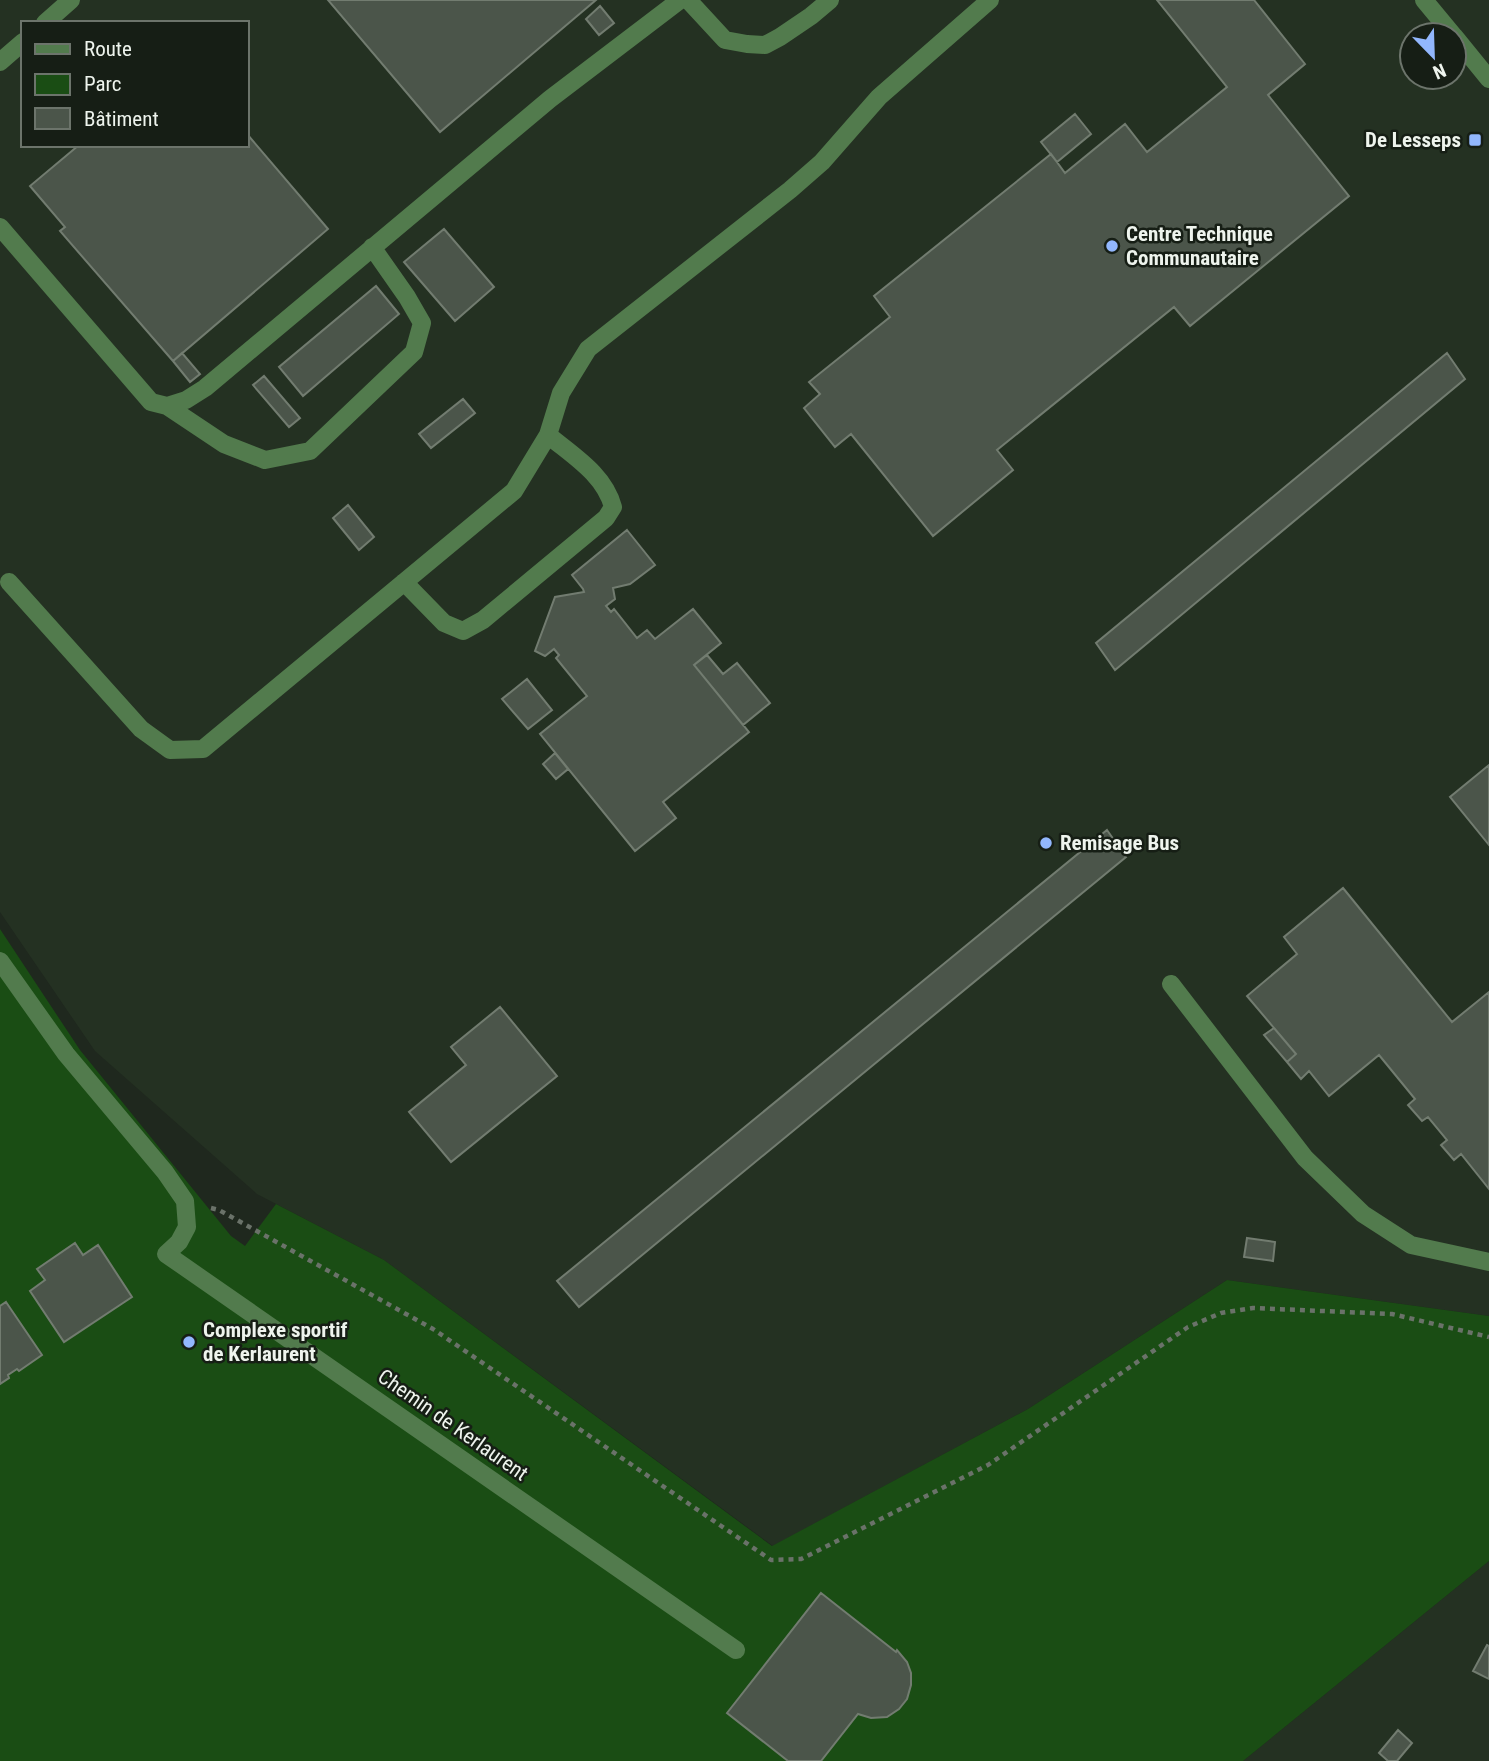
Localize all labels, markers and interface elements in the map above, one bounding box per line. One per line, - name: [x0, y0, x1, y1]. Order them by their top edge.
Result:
- legend: [21, 21, 248, 147]
- north arrow: [1398, 21, 1468, 91]
- text: Route: [84, 37, 132, 61]
- text: N: [1430, 58, 1449, 84]
- text: Parc: [84, 72, 122, 96]
- text: Bâtiment: [84, 107, 159, 131]
- place label: De Lesseps: [1365, 128, 1461, 152]
- marker: De Lesseps: [1467, 132, 1483, 148]
- place label: Centre Technique Communautaire: [1126, 222, 1273, 270]
- marker: Centre Technique Communautaire: [1104, 238, 1120, 254]
- place label: Remisage Bus: [1060, 831, 1179, 855]
- marker: Remisage Bus: [1038, 835, 1054, 851]
- place label: Complexe sportif de Kerlaurent: [203, 1318, 347, 1366]
- marker: Complexe sportif de Kerlaurent: [181, 1334, 197, 1350]
- street label: Chemin de Kerlaurent: [373, 1364, 533, 1486]

